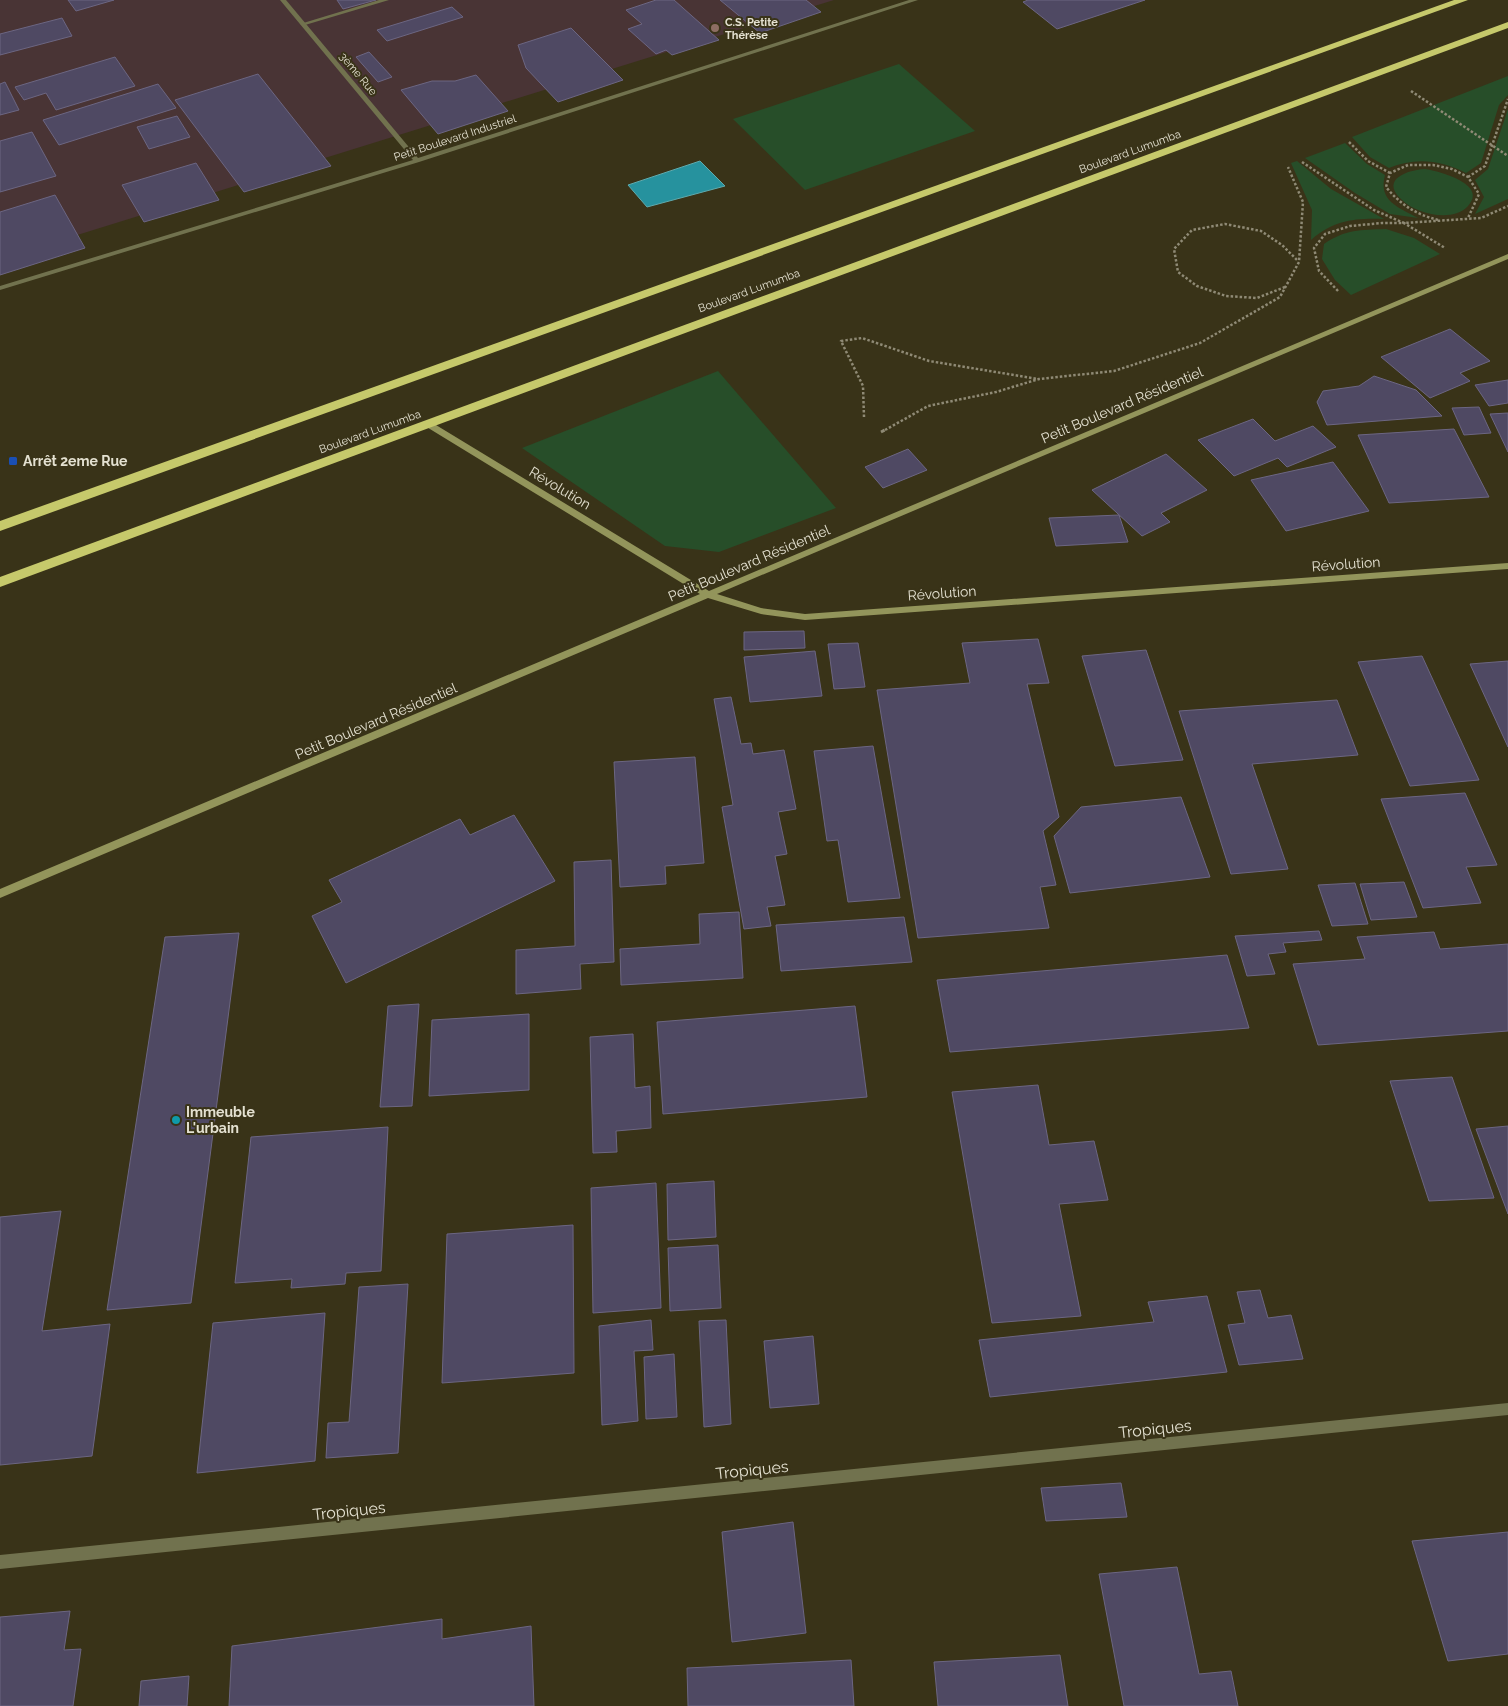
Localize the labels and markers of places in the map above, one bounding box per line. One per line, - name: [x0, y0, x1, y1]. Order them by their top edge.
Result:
- place label: C.S. Petite Thérèse: [725, 16, 778, 42]
- marker: C.S. Petite Thérèse: [709, 22, 721, 34]
- place label: Arrêt 2eme Rue: [23, 453, 128, 469]
- marker: Arrêt 2eme Rue: [7, 455, 19, 467]
- place label: Immeuble L'urbain: [186, 1104, 255, 1136]
- marker: Immeuble L'urbain: [170, 1114, 182, 1126]

